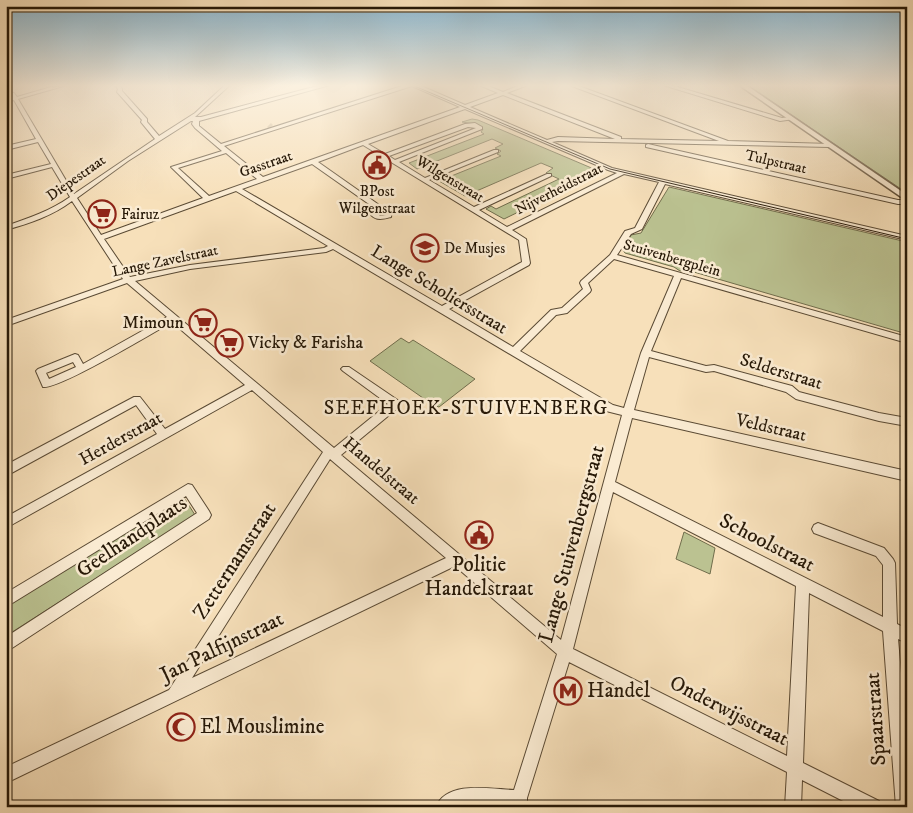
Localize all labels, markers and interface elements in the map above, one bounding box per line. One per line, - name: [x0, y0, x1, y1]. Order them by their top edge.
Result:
- street label: Gasstraat: [237, 146, 295, 182]
- street label: Tulpstraat: [743, 146, 809, 178]
- public building icon: BPost Wilgenstraat: [362, 150, 392, 180]
- street label: Diepestraat: [43, 151, 109, 205]
- street label: Wilgenstraat: [412, 151, 488, 207]
- street label: Nijverheidstraat: [512, 159, 606, 219]
- place label: BPost Wilgenstraat: [338, 182, 415, 218]
- supermarket icon: Fairuz: [87, 199, 117, 229]
- place label: Fairuz: [121, 205, 160, 224]
- school or university icon: De Musjes: [410, 233, 440, 263]
- street label: Stuivenbergplein: [621, 235, 723, 281]
- place label: De Musjes: [444, 239, 505, 258]
- street label: Lange Zavelstraat: [110, 240, 220, 282]
- street label: Lange Scholiersstraat: [367, 241, 511, 339]
- supermarket icon: Mimoun: [188, 308, 218, 338]
- place label: Mimoun: [123, 312, 185, 334]
- supermarket icon: Vicky & Farisha: [214, 328, 244, 358]
- place label: Vicky & Farisha: [247, 332, 364, 354]
- street label: Selderstraat: [737, 349, 825, 395]
- district label: SEEFHOEK-STUIVENBERG: [324, 396, 608, 421]
- street label: Herderstraat: [76, 407, 167, 471]
- street label: Veldstraat: [733, 409, 809, 447]
- street label: Handelstraat: [338, 433, 424, 510]
- street label: Lange Stuivenbergstraat: [533, 442, 611, 646]
- street label: Geelhandplaats: [72, 490, 192, 584]
- street label: Zetternamstraat: [188, 498, 283, 624]
- street label: Schoolstraat: [715, 508, 819, 578]
- public building icon: Politie Handelstraat: [464, 520, 494, 550]
- place label: Politie Handelstraat: [424, 552, 534, 602]
- street label: Jan Palfijnstraat: [154, 606, 288, 689]
- street label: Onderwijsstraat: [665, 670, 793, 752]
- street label: Spaarstraat: [860, 671, 892, 766]
- metro station icon: Handel: [553, 676, 583, 706]
- place label: Handel: [587, 678, 651, 704]
- mosque icon: El Mouslimine: [166, 712, 196, 742]
- place label: El Mouslimine: [200, 714, 325, 740]

